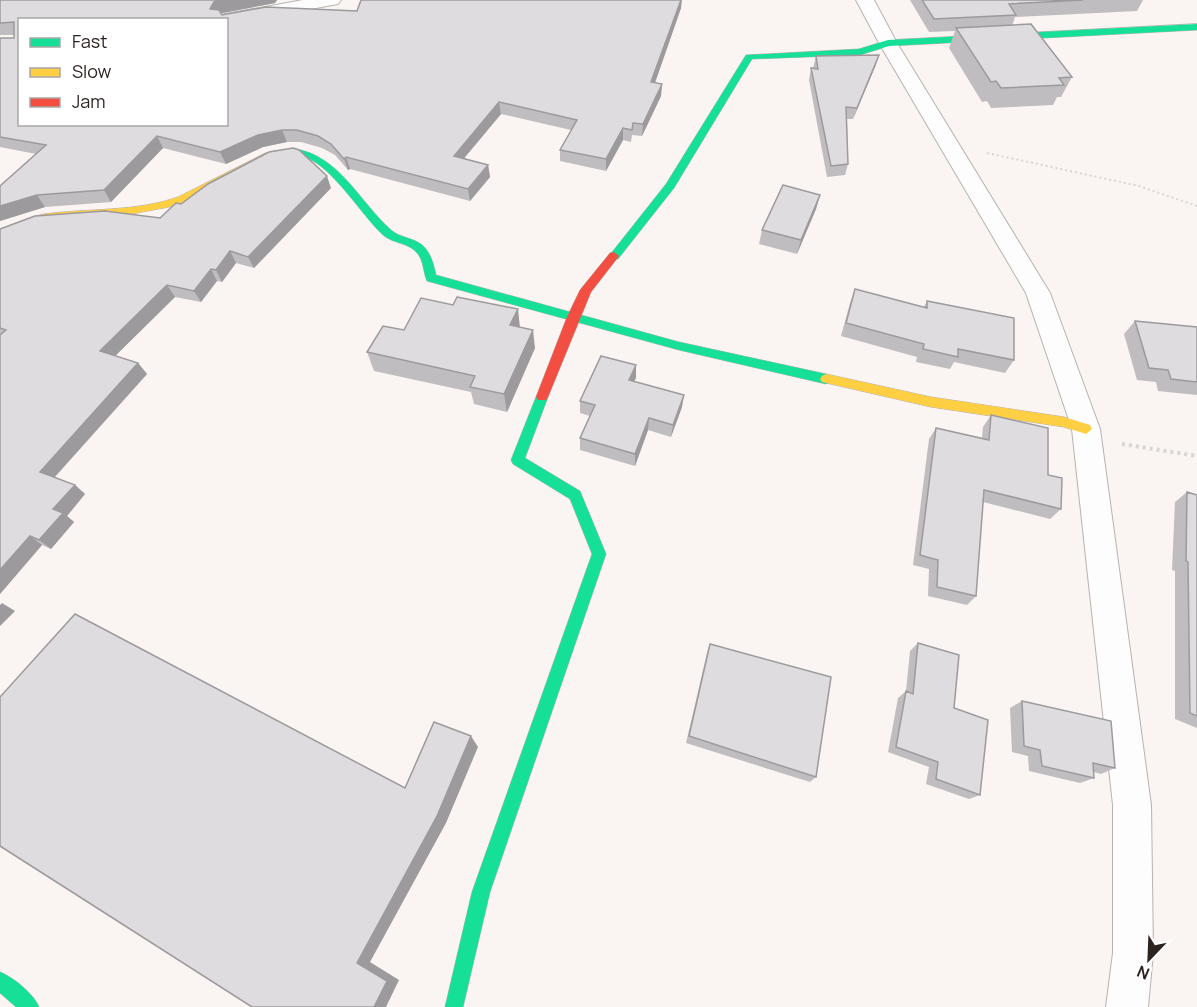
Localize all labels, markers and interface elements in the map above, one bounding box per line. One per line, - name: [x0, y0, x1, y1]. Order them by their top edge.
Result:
- legend: [18, 18, 228, 126]
- text: Fast: [72, 29, 107, 53]
- text: Slow: [72, 59, 112, 83]
- text: Jam: [72, 89, 106, 113]
- north arrow: [1119, 929, 1179, 989]
- text: N: [1134, 960, 1153, 985]

